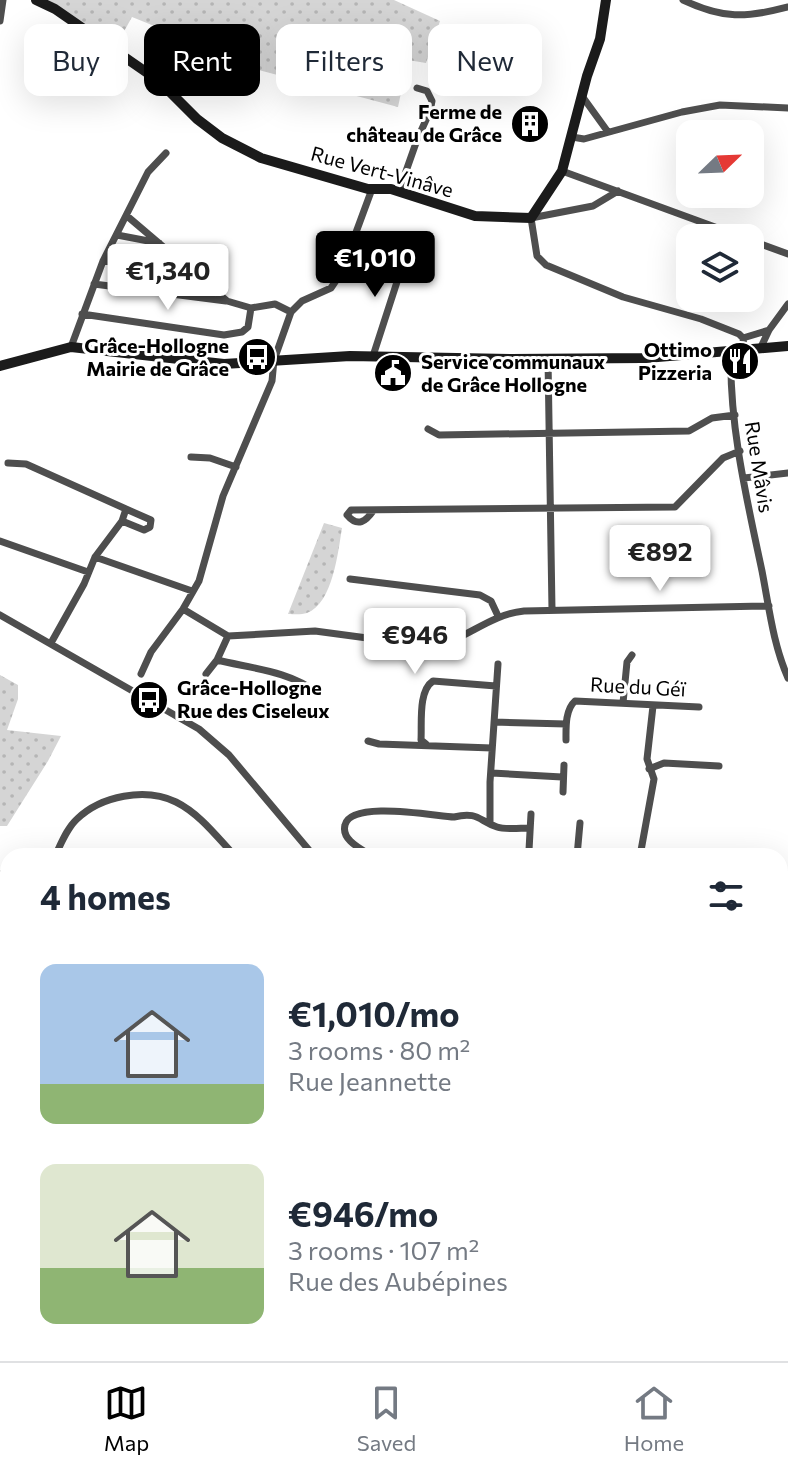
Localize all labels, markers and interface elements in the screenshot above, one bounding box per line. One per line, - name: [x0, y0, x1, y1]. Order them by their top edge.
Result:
- chip: Buy: [24, 24, 128, 96]
- chip: Rent: [144, 24, 260, 96]
- chip: Filters: [276, 24, 412, 96]
- chip: New: [428, 24, 542, 96]
- place label: Ferme de château de Grâce: [346, 99, 502, 146]
- building icon: Ferme de château de Grâce: [509, 103, 551, 145]
- north arrow: [676, 120, 764, 208]
- map controls: [676, 120, 764, 312]
- street label: Rue Vert-Vinâve: [309, 141, 456, 202]
- button: layers: [676, 224, 764, 312]
- pin: €1,010: [310, 231, 440, 299]
- text: €1,010: [334, 241, 416, 272]
- pin: €1,340: [103, 244, 233, 312]
- text: €1,340: [126, 254, 210, 285]
- place label: Grâce-Hollogne Mairie de Grâce: [84, 333, 229, 380]
- bus stop icon: Grâce-Hollogne Mairie de Grâce: [236, 336, 278, 378]
- place label: Ottimo Pizzeria: [638, 337, 712, 384]
- restaurant icon: Ottimo Pizzeria: [719, 340, 761, 382]
- place label: Service communaux de Grâce Hollogne: [421, 349, 606, 396]
- public building icon: Service communaux de Grâce Hollogne: [372, 352, 414, 394]
- street label: Rue Mâvis: [741, 419, 779, 514]
- pin: €892: [613, 525, 707, 593]
- text: €892: [627, 535, 693, 566]
- pin: €946: [368, 608, 462, 676]
- text: €946: [382, 618, 448, 649]
- street label: Rue du Géï: [590, 672, 687, 701]
- place label: Grâce-Hollogne Rue des Ciseleux: [177, 675, 330, 722]
- bus stop icon: Grâce-Hollogne Rue des Ciseleux: [128, 679, 170, 721]
- icon: filters: [704, 874, 748, 918]
- text: 4 homes: [40, 875, 171, 917]
- text: €1,010/mo: [288, 992, 460, 1034]
- icon: home: [104, 996, 200, 1092]
- text: 3 rooms · 80 m²: [288, 1034, 470, 1065]
- text: Rue Jeannette: [288, 1065, 452, 1096]
- text: €946/mo: [288, 1192, 438, 1234]
- icon: home: [104, 1196, 200, 1292]
- text: 3 rooms · 107 m²: [288, 1234, 479, 1265]
- text: Rue des Aubépines: [288, 1265, 508, 1296]
- tab: Map: [104, 1381, 149, 1456]
- tab: Saved: [357, 1381, 416, 1456]
- tab: Home: [624, 1381, 684, 1456]

